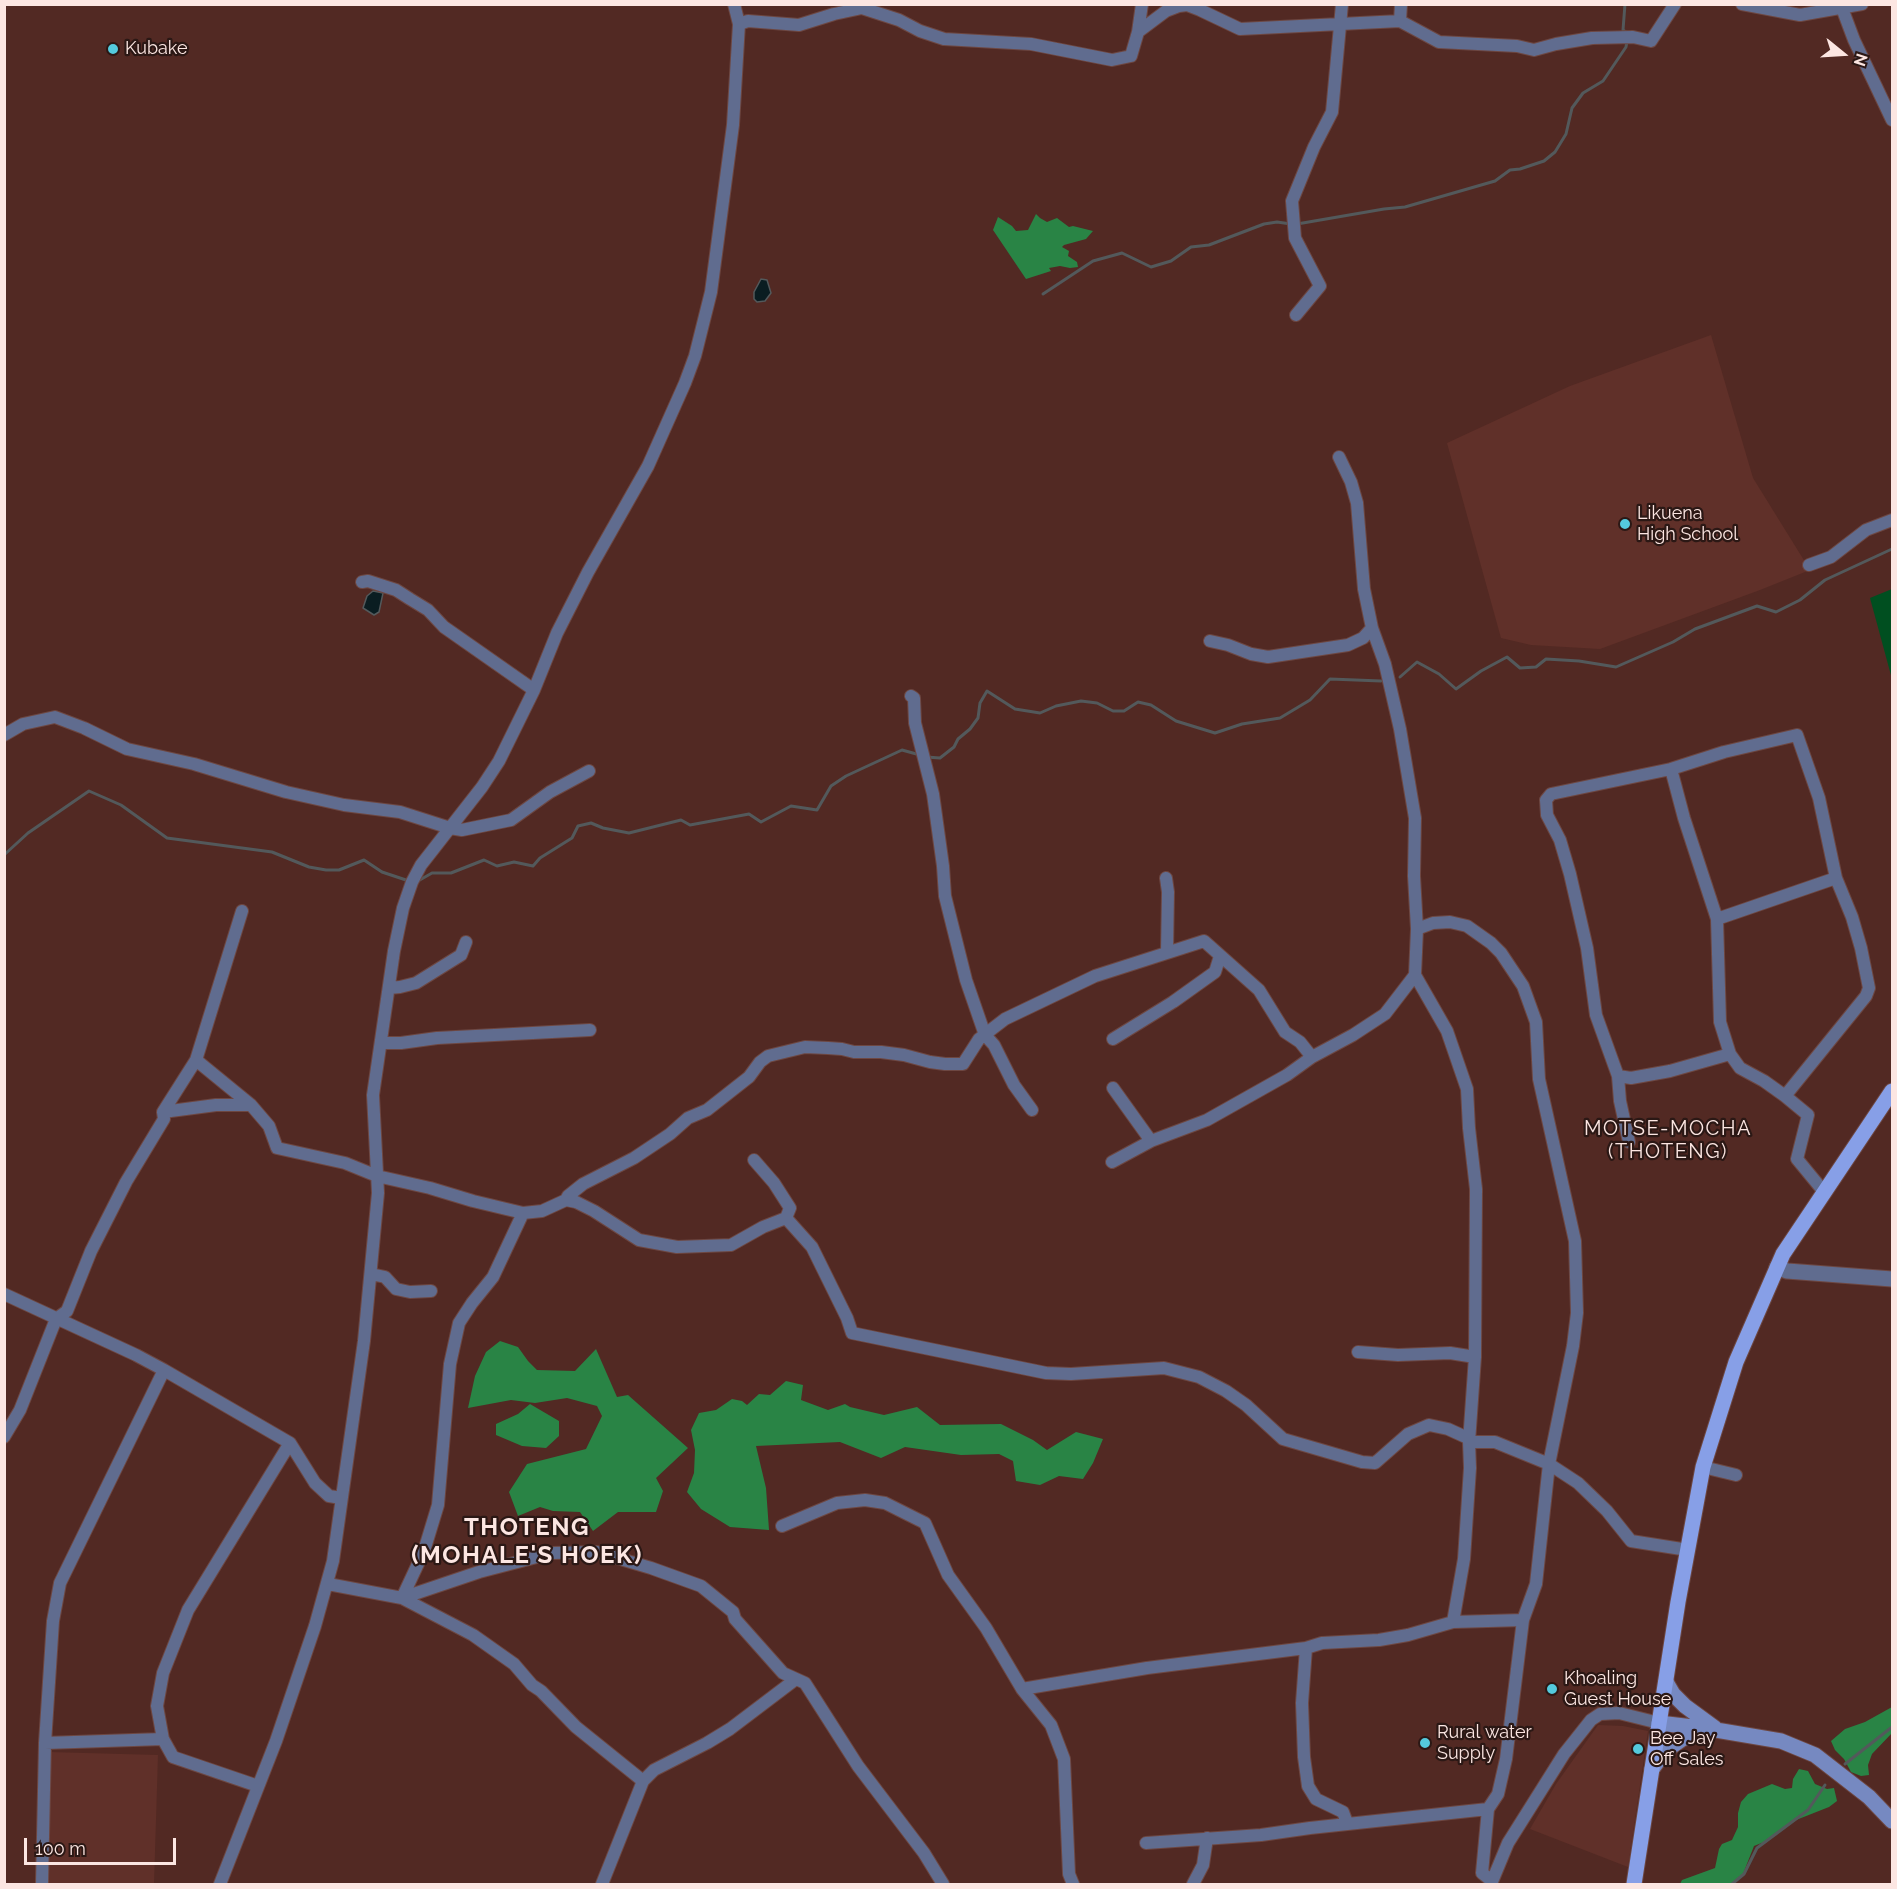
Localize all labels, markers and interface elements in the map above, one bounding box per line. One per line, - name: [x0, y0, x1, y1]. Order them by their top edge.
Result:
- north arrow: [1813, 24, 1873, 84]
- place label: Kubake: [125, 38, 187, 60]
- marker: Kubake: [106, 42, 120, 56]
- text: N: [1850, 51, 1872, 68]
- place label: Likuena High School: [1637, 503, 1738, 546]
- marker: Likuena High School: [1618, 517, 1632, 531]
- district label: MOTSE-MOCHA (THOTENG): [1584, 1117, 1752, 1164]
- district label: THOTENG (MOHALE'S HOEK): [411, 1514, 643, 1570]
- place label: Khoaling Guest House: [1564, 1668, 1671, 1710]
- marker: Khoaling Guest House: [1545, 1682, 1559, 1696]
- place label: Rural water Supply: [1437, 1722, 1532, 1764]
- place label: Bee Jay Off Sales: [1650, 1728, 1723, 1770]
- marker: Rural water Supply: [1418, 1736, 1432, 1750]
- marker: Bee Jay Off Sales: [1631, 1742, 1645, 1756]
- scale bar: [27, 1826, 178, 1864]
- text: 100 m: [35, 1838, 86, 1859]

